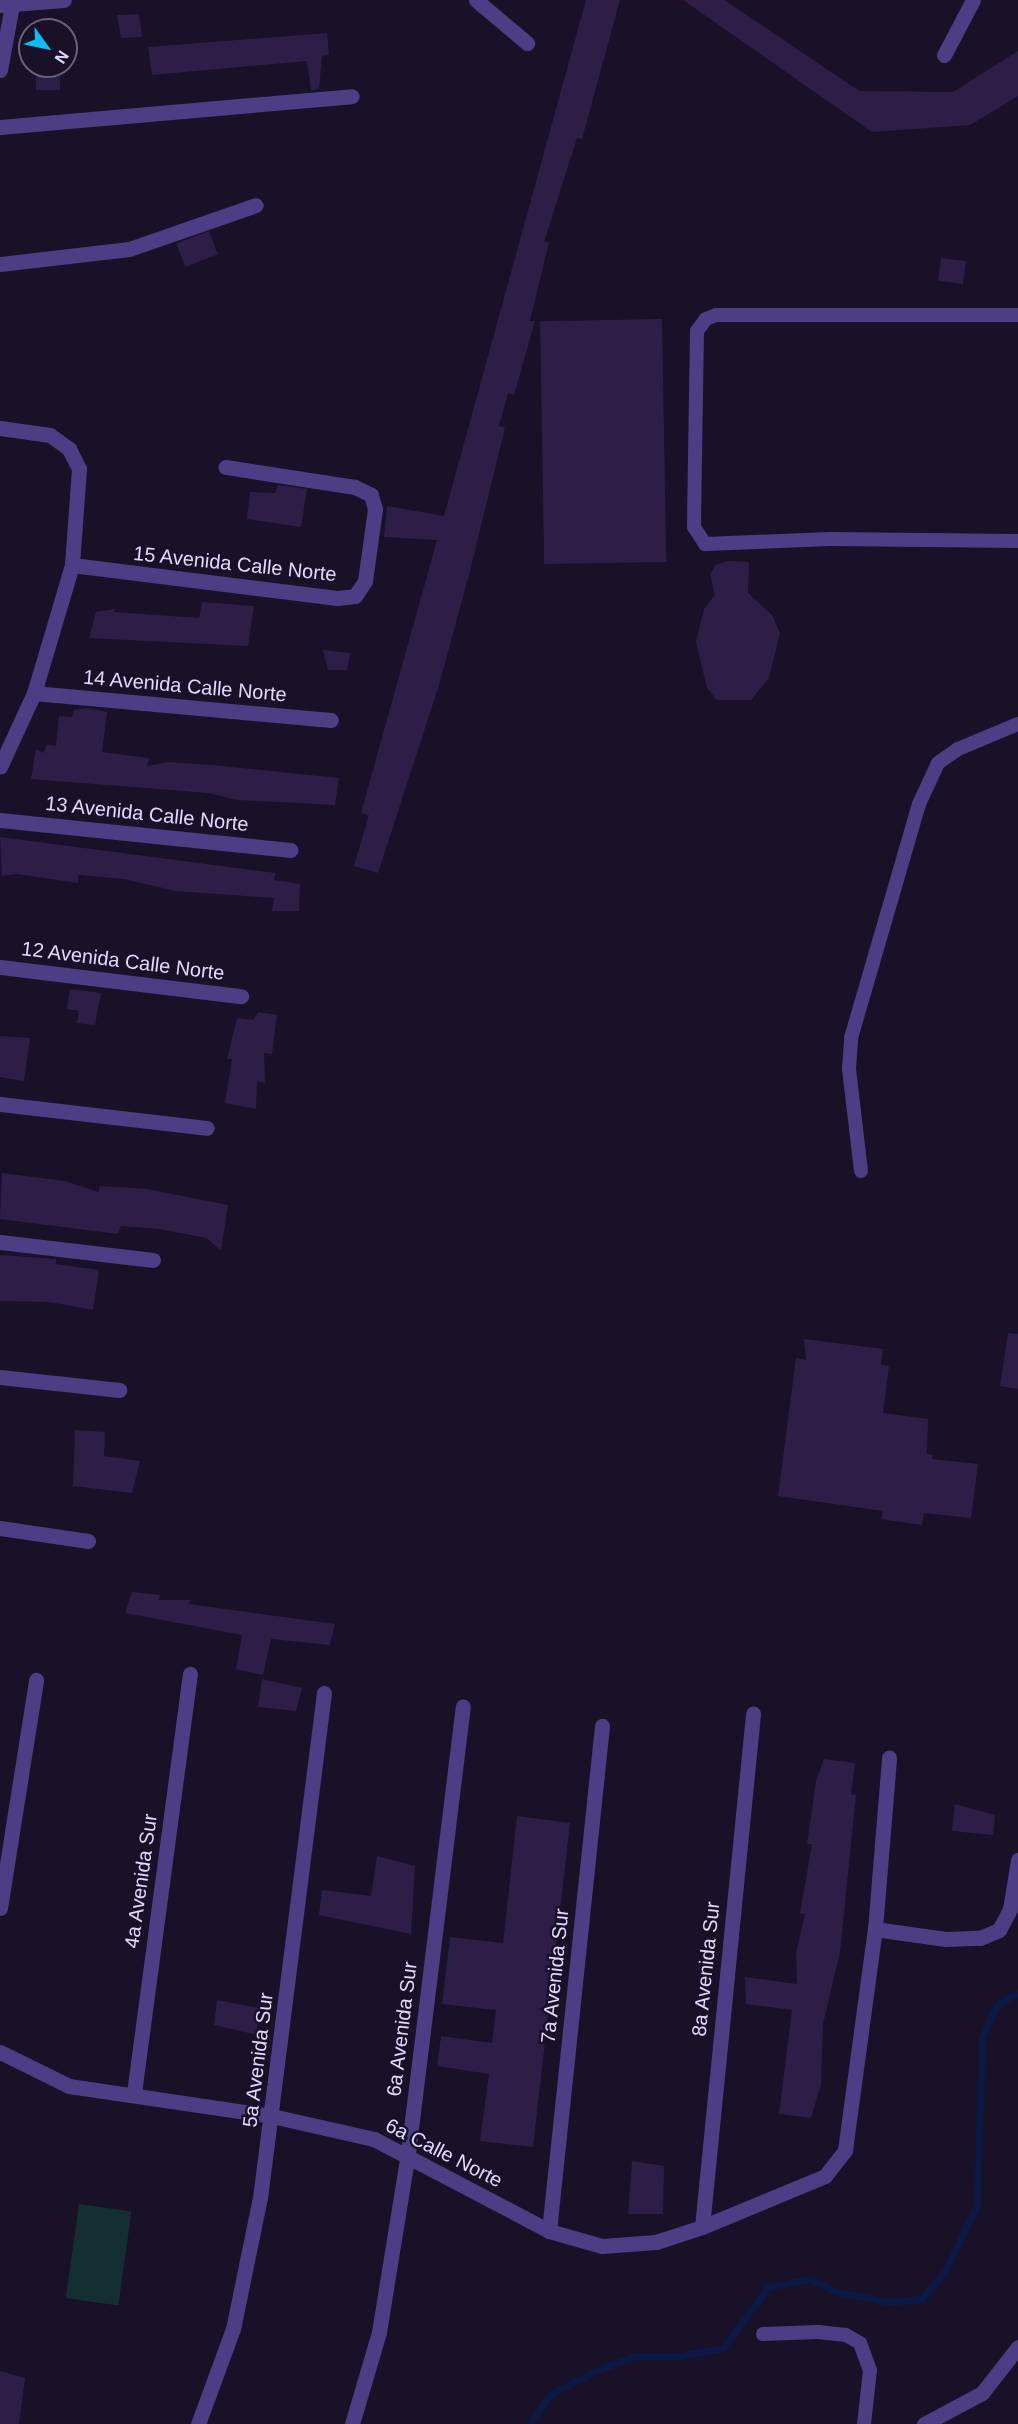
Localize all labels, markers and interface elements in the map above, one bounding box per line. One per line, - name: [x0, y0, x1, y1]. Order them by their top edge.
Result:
- north arrow: [18, 18, 78, 78]
- text: N: [52, 48, 72, 66]
- street label: 15 Avenida Calle Norte: [132, 541, 338, 587]
- street label: 14 Avenida Calle Norte: [82, 665, 288, 707]
- street label: 13 Avenida Calle Norte: [44, 791, 250, 837]
- street label: 12 Avenida Calle Norte: [20, 937, 226, 985]
- street label: 4a Avenida Sur: [120, 1812, 162, 1950]
- street label: 8a Avenida Sur: [687, 1900, 725, 2038]
- street label: 7a Avenida Sur: [536, 1907, 574, 2045]
- street label: 6a Avenida Sur: [382, 1960, 422, 2098]
- street label: 5a Avenida Sur: [238, 1991, 278, 2129]
- street label: 6a Calle Norte: [382, 2113, 506, 2193]

